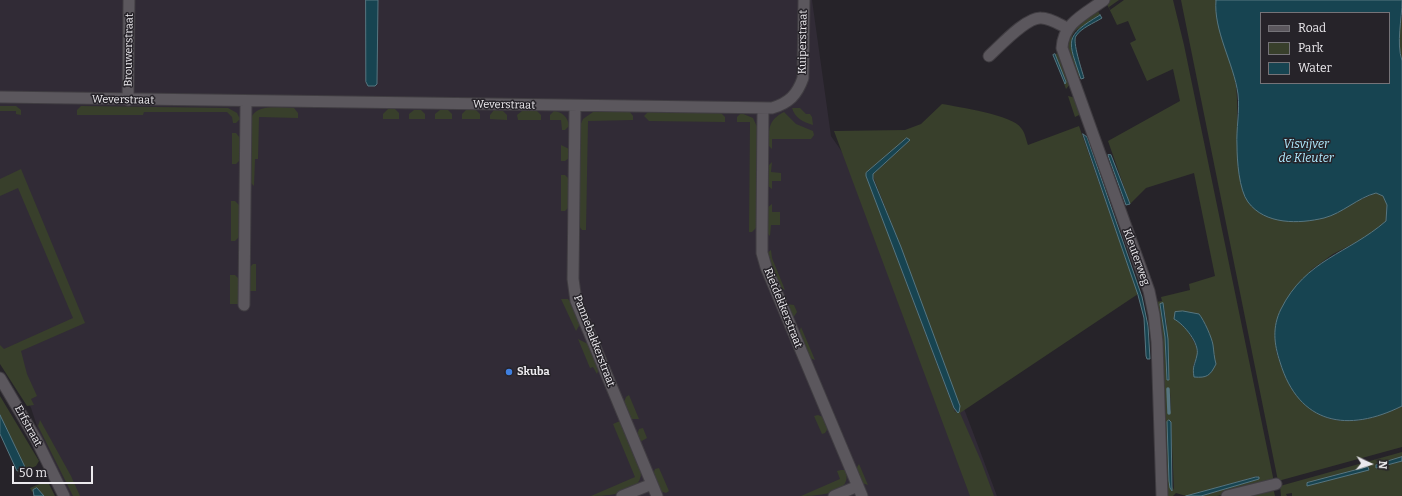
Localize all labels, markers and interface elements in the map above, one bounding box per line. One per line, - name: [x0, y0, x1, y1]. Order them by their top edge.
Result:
- street label: Kuiperstraat: [796, 10, 810, 74]
- legend: [1260, 12, 1390, 84]
- street label: Brouwerstraat: [122, 13, 136, 87]
- text: Road: [1298, 21, 1326, 35]
- text: Park: [1298, 41, 1323, 55]
- text: Water: [1298, 61, 1332, 75]
- street label: Weverstraat: [92, 93, 154, 107]
- street label: Weverstraat: [473, 98, 535, 112]
- water label: Visvijver de Kleuter: [1278, 138, 1334, 166]
- street label: Kleuterweg: [1120, 227, 1152, 287]
- street label: Rietdekkerstraat: [761, 266, 805, 350]
- street label: Pannebakkerstraat: [570, 293, 618, 389]
- place label: Skuba: [517, 365, 550, 379]
- marker: Skuba: [504, 367, 514, 377]
- street label: Erfstraat: [11, 403, 45, 449]
- north arrow: [1350, 444, 1390, 484]
- scale bar: [14, 458, 95, 484]
- text: N: [1376, 460, 1389, 470]
- text: 50 m: [19, 466, 47, 480]

